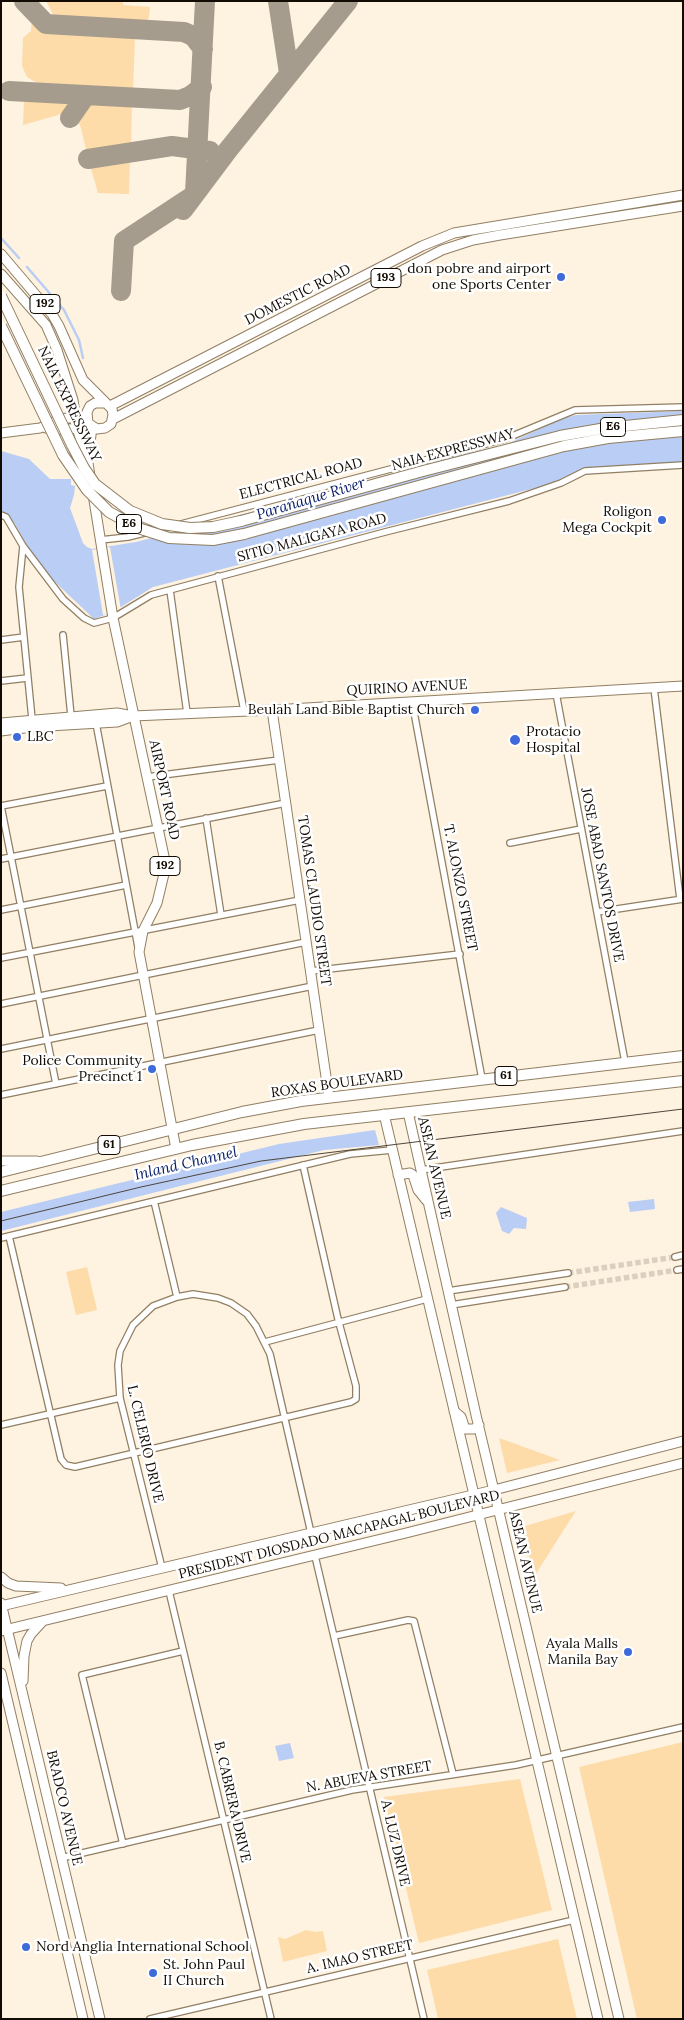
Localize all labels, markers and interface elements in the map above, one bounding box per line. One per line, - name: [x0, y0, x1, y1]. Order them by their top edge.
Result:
- street label: DOMESTIC ROAD: [242, 261, 354, 329]
- place label: don pobre and airport one Sports Center: [407, 261, 551, 294]
- road number: 193: [371, 268, 401, 288]
- marker: don pobre and airport one Sports Center: [555, 271, 567, 283]
- road number: 192: [30, 294, 60, 314]
- street label: NAIA EXPRESSWAY: [34, 343, 104, 465]
- road number: E6: [600, 418, 626, 437]
- street label: NAIA EXPRESSWAY: [390, 425, 516, 475]
- street label: ELECTRICAL ROAD: [238, 454, 364, 504]
- water label: Parañaque River: [254, 474, 368, 524]
- place label: Roligon Mega Cockpit: [562, 504, 652, 536]
- street label: SITIO MALIGAYA ROAD: [235, 510, 389, 566]
- road number: E6: [116, 514, 142, 534]
- marker: Roligon Mega Cockpit: [656, 514, 668, 526]
- street label: QUIRINO AVENUE: [346, 676, 468, 700]
- place label: Beulah Land Bible Baptist Church: [248, 702, 465, 718]
- marker: Beulah Land Bible Baptist Church: [469, 704, 481, 716]
- place label: Protacio Hospital: [526, 724, 581, 756]
- place label: LBC: [27, 729, 54, 745]
- marker: LBC: [11, 731, 23, 743]
- marker: Protacio Hospital: [508, 733, 522, 747]
- street label: AIRPORT ROAD: [145, 738, 183, 842]
- street label: JOSE ABAD SANTOS DRIVE: [577, 786, 627, 964]
- street label: TOMAS CLAUDIO STREET: [294, 815, 334, 987]
- street label: T. ALONZO STREET: [439, 823, 481, 953]
- road number: 192: [150, 856, 180, 876]
- place label: Police Community Precinct 1: [22, 1053, 142, 1086]
- marker: Police Community Precinct 1: [146, 1063, 158, 1075]
- street label: ROXAS BOULEVARD: [270, 1066, 404, 1102]
- road number: 61: [495, 1066, 517, 1086]
- street label: ASEAN AVENUE: [414, 1115, 454, 1221]
- road number: 61: [98, 1136, 120, 1154]
- water label: Inland Channel: [133, 1143, 239, 1185]
- street label: L. CELERIO DRIVE: [123, 1384, 167, 1504]
- street label: PRESIDENT DIOSDADO MACAPAGAL BOULEVARD: [177, 1487, 501, 1583]
- street label: ASEAN AVENUE: [505, 1509, 545, 1615]
- place label: Ayala Malls Manila Bay: [546, 1636, 618, 1668]
- marker: Ayala Malls Manila Bay: [622, 1646, 634, 1658]
- street label: B. CABRERA DRIVE: [210, 1740, 254, 1864]
- street label: BRADCO AVENUE: [43, 1749, 85, 1867]
- street label: N. ABUEVA STREET: [305, 1758, 433, 1796]
- street label: A. LUZ DRIVE: [377, 1798, 413, 1888]
- street label: A. IMAO STREET: [305, 1937, 415, 1977]
- place label: Nord Anglia International School: [36, 1939, 249, 1955]
- marker: Nord Anglia International School: [20, 1941, 32, 1953]
- place label: St. John Paul II Church: [163, 1957, 245, 1990]
- marker: St. John Paul II Church: [147, 1967, 159, 1979]

